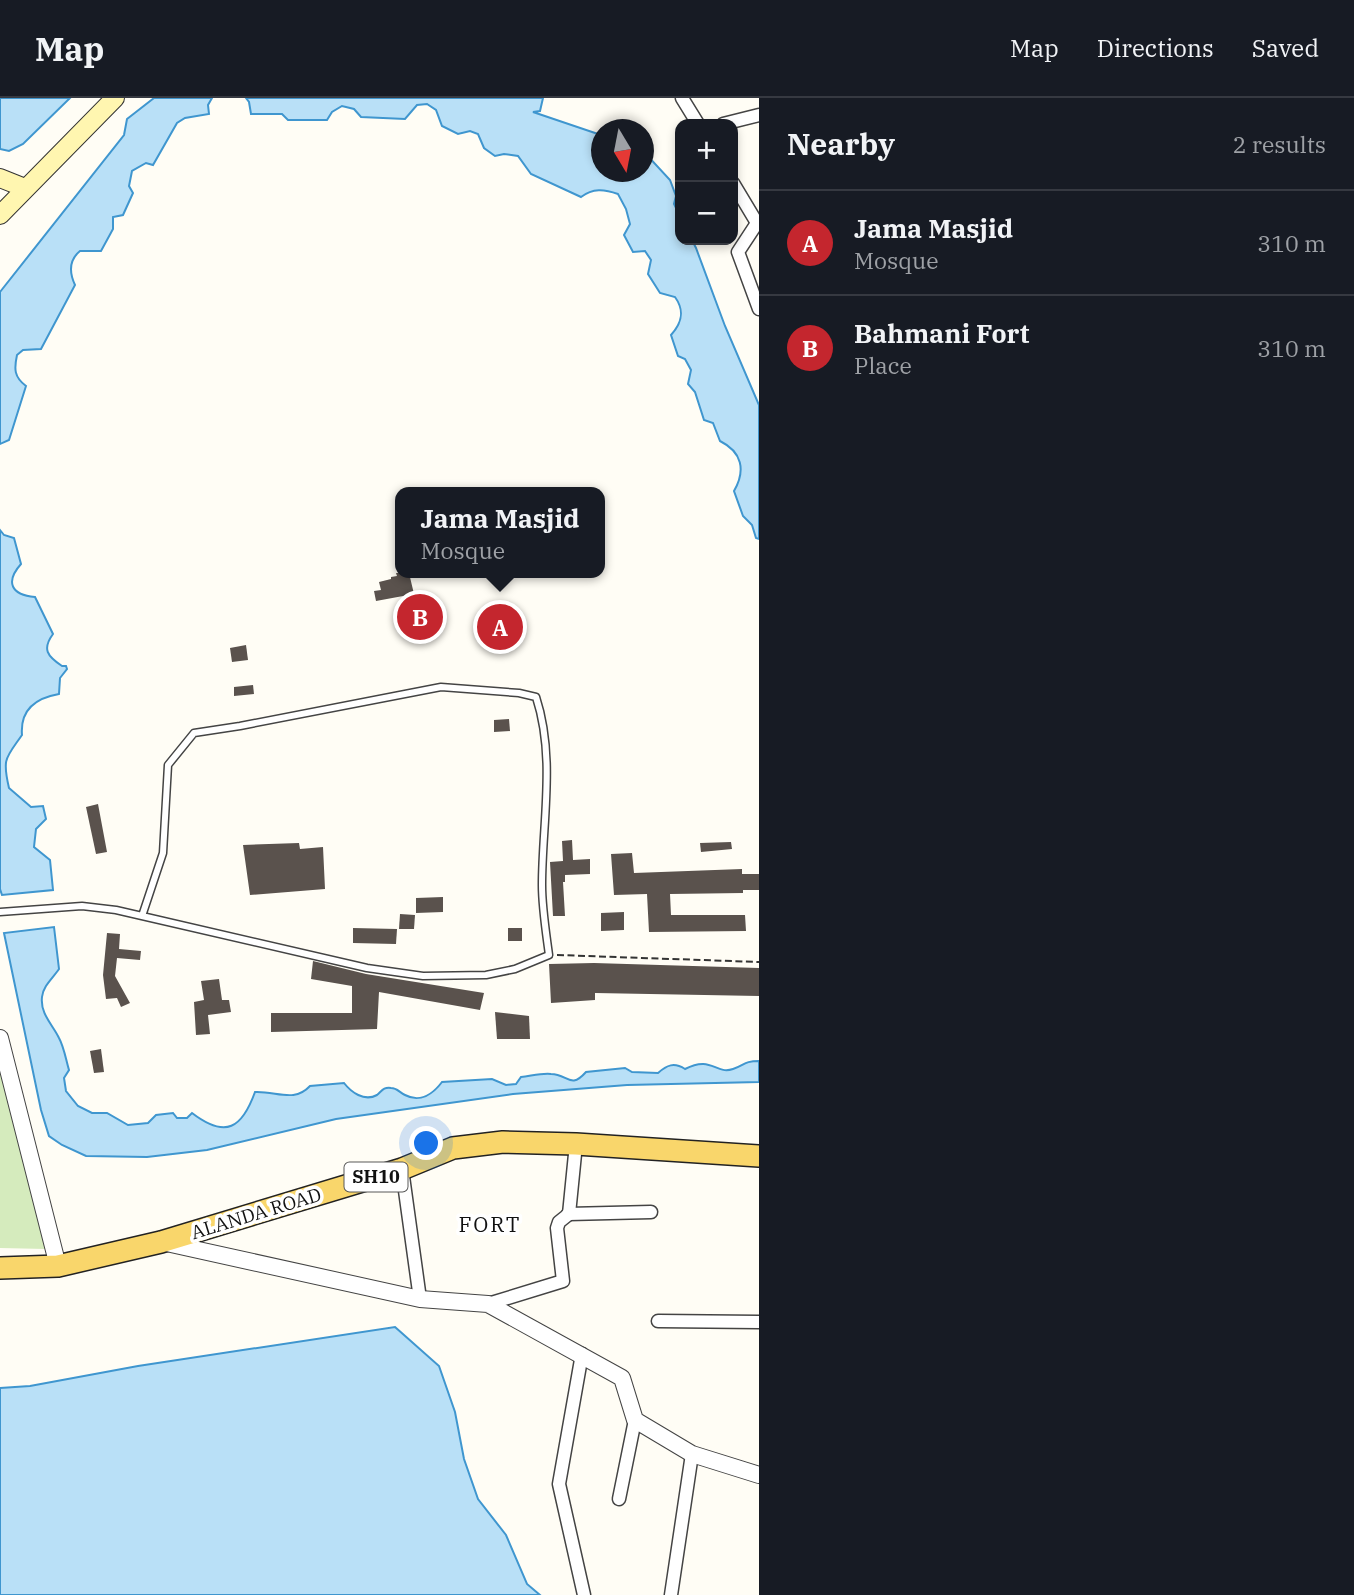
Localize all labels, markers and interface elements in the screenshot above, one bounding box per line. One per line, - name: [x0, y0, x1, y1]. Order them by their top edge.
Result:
- text: Map: [35, 27, 104, 70]
- text: Map: [1010, 32, 1059, 64]
- text: Directions: [1097, 32, 1214, 64]
- text: Saved: [1252, 32, 1319, 64]
- north arrow: [591, 119, 654, 182]
- map controls: [675, 119, 738, 245]
- button: +: [675, 119, 738, 182]
- text: Nearby: [787, 124, 895, 163]
- text: 2 results: [1233, 129, 1326, 159]
- button: −: [675, 182, 738, 245]
- text: Jama Masjid: [854, 211, 1013, 245]
- text: A: [802, 228, 818, 258]
- text: 310 m: [1257, 228, 1326, 258]
- text: Mosque: [854, 245, 939, 275]
- text: Bahmani Fort: [854, 316, 1029, 350]
- text: B: [802, 333, 818, 363]
- text: 310 m: [1257, 333, 1326, 363]
- text: Place: [854, 350, 912, 380]
- popup: [395, 487, 605, 578]
- text: Jama Masjid: [420, 501, 580, 535]
- text: Mosque: [420, 535, 505, 565]
- pin: B: [397, 591, 443, 643]
- pin: A: [477, 601, 523, 653]
- your location: [409, 1126, 443, 1160]
- road number: SH10: [344, 1162, 408, 1192]
- street label: ALANDA ROAD: [188, 1182, 324, 1244]
- district label: FORT: [458, 1210, 522, 1238]

